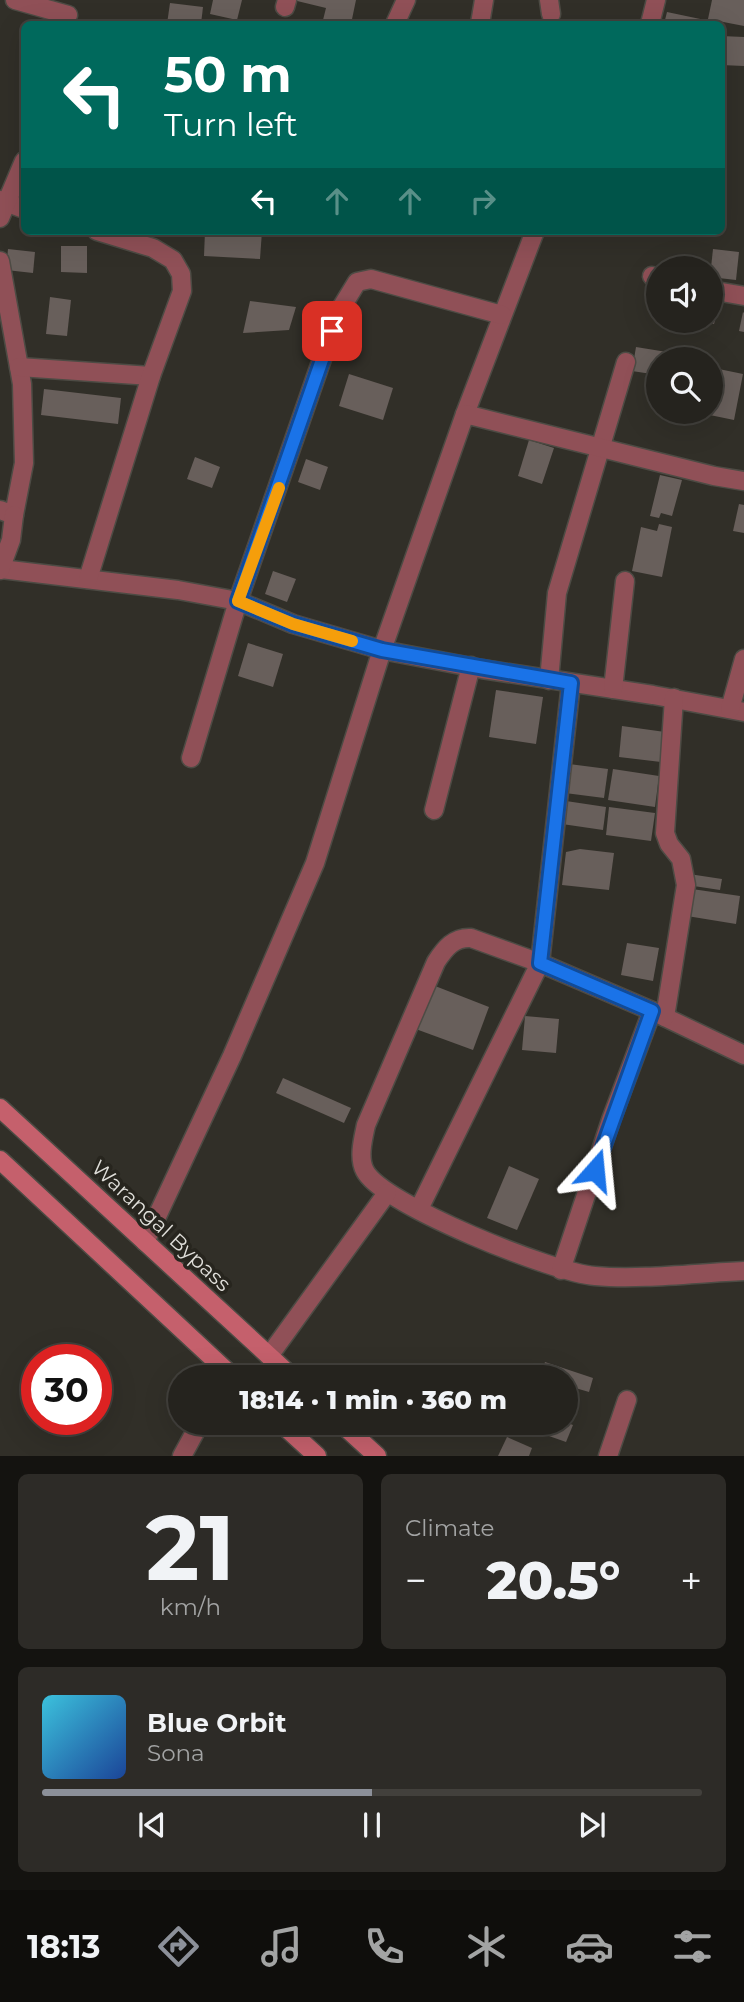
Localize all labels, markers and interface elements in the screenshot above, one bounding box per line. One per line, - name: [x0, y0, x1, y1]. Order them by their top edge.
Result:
- text: 50 m: [164, 45, 292, 104]
- icon: left: [49, 49, 140, 140]
- text: Turn left: [164, 105, 298, 144]
- icon: left: [245, 182, 283, 220]
- icon: ahead: [318, 182, 356, 220]
- icon: ahead: [391, 182, 429, 220]
- icon: right: [464, 182, 502, 220]
- map controls: [646, 256, 723, 424]
- button: sound: [646, 256, 723, 333]
- pin: [302, 301, 362, 361]
- icon: arrive: [313, 312, 351, 350]
- button: search: [646, 347, 723, 424]
- position arrow: [558, 1133, 632, 1207]
- street label: Warangal Bypass: [87, 1155, 236, 1296]
- speed limit sign: 30: [21, 1344, 112, 1435]
- text: 18:14 · 1 min · 360 m: [239, 1384, 507, 1416]
- text: 21: [146, 1492, 235, 1603]
- text: Climate: [405, 1514, 494, 1542]
- text: 20.5°: [487, 1549, 620, 1612]
- text: −: [405, 1557, 427, 1604]
- text: +: [680, 1557, 702, 1604]
- text: km/h: [160, 1593, 221, 1621]
- text: Blue Orbit: [147, 1707, 286, 1739]
- text: Sona: [147, 1739, 205, 1767]
- icon: previous: [133, 1806, 171, 1844]
- icon: pause: [353, 1806, 391, 1844]
- icon: next: [573, 1806, 611, 1844]
- icon: directions: [154, 1922, 203, 1971]
- icon: music: [257, 1922, 306, 1971]
- icon: phone: [360, 1922, 409, 1971]
- icon: climate: [462, 1922, 511, 1971]
- icon: car: [565, 1922, 614, 1971]
- icon: filters: [668, 1922, 717, 1971]
- text: 18:13: [27, 1927, 100, 1966]

